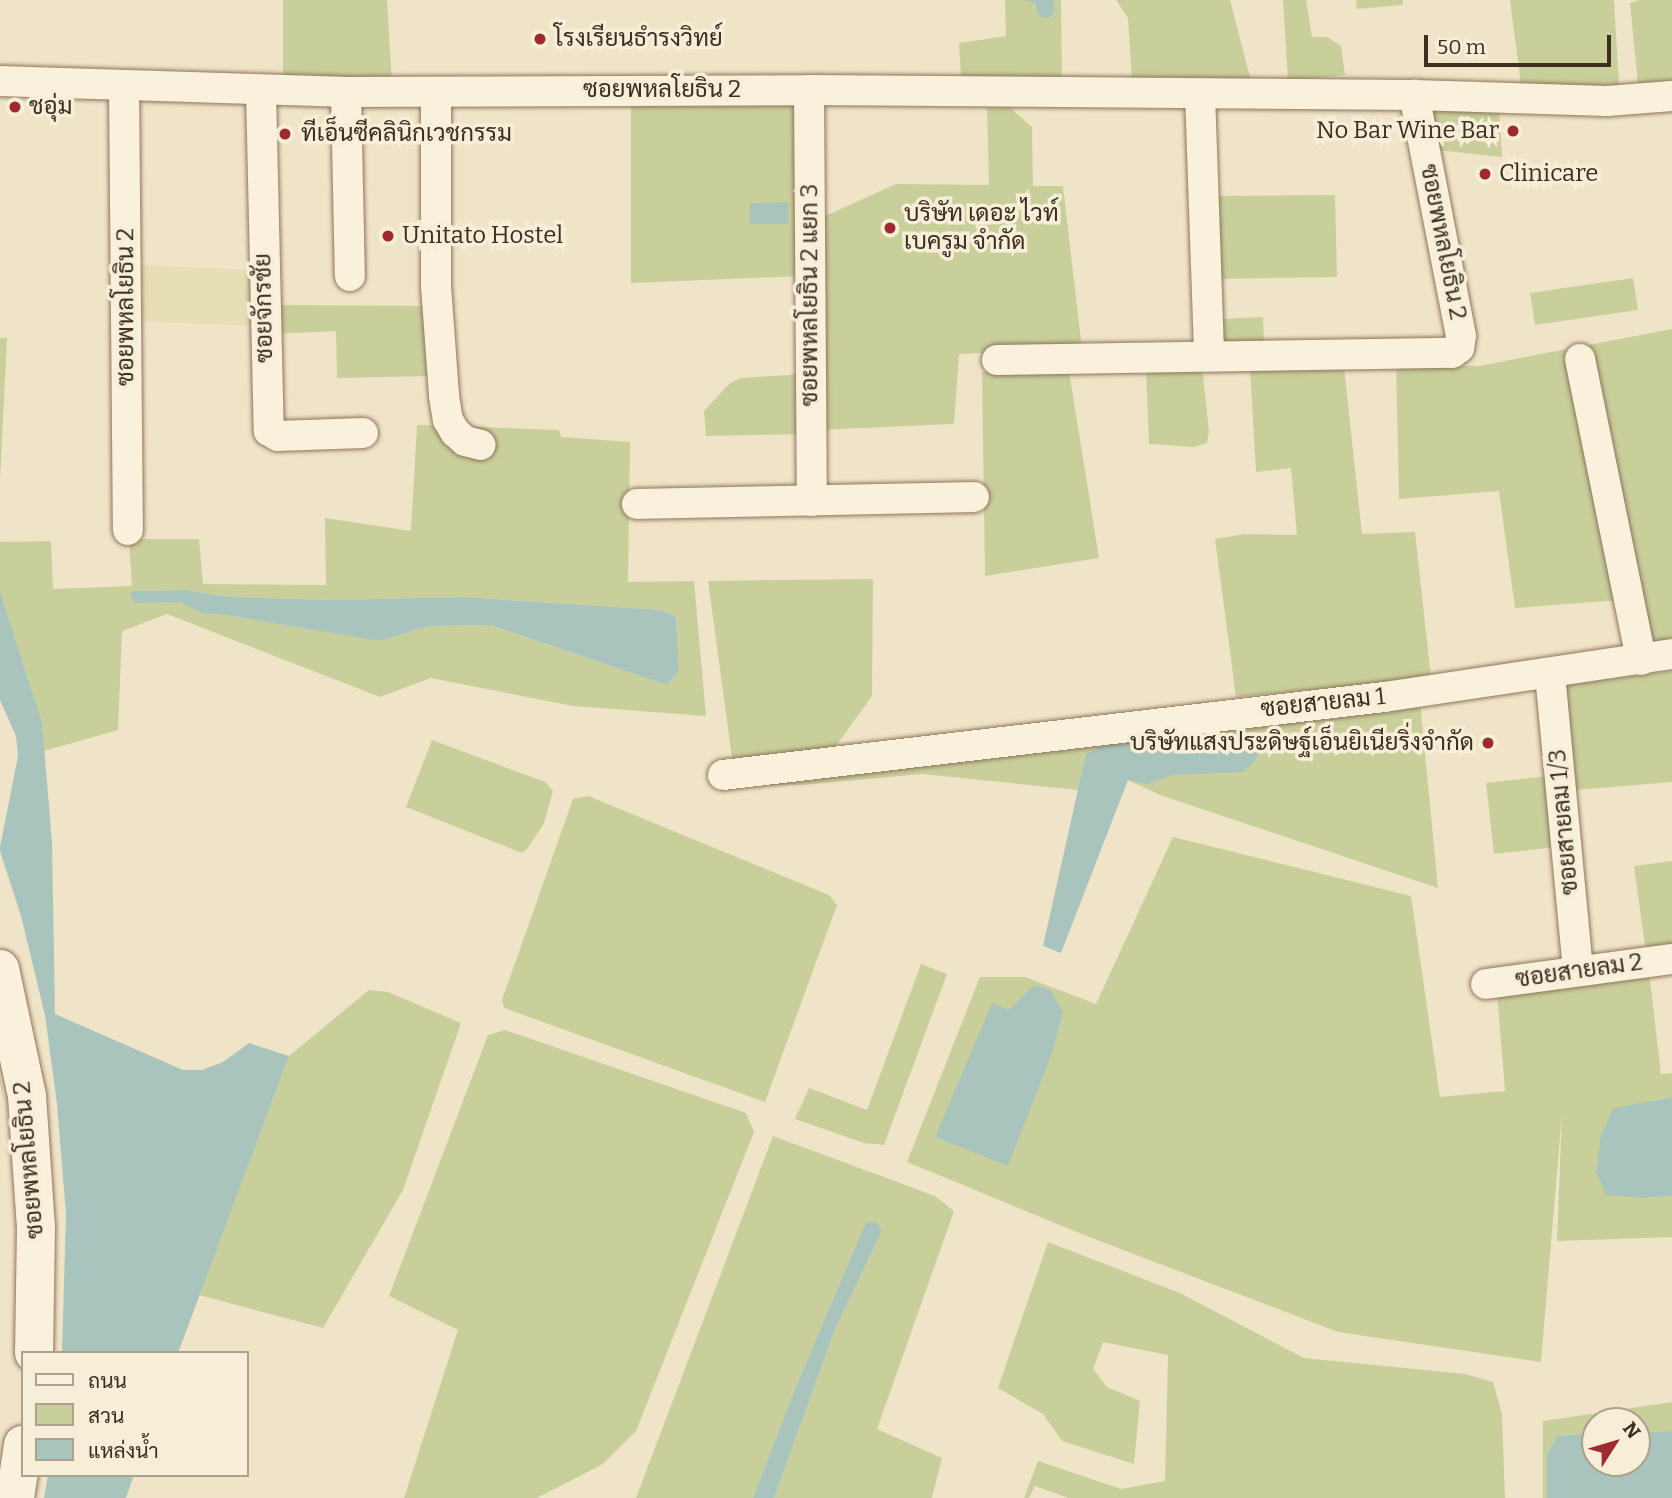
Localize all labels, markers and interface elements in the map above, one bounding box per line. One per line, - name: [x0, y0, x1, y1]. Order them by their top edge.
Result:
- scale bar: [1427, 21, 1614, 65]
- place label: โรงเรียนธำรงวิทย์: [554, 25, 723, 53]
- marker: โรงเรียนธำรงวิทย์: [532, 31, 548, 47]
- text: 50 m: [1437, 34, 1486, 60]
- street label: ซอยพหลโยธิน 2: [583, 76, 741, 104]
- place label: ชอุ่ม: [29, 93, 72, 121]
- marker: ชอุ่ม: [7, 99, 23, 115]
- place label: No Bar Wine Bar: [1316, 117, 1499, 145]
- place label: ทีเอ็นซีคลินิกเวชกรรม: [301, 120, 512, 148]
- marker: No Bar Wine Bar: [1505, 123, 1521, 139]
- marker: ทีเอ็นซีคลินิกเวชกรรม: [275, 124, 295, 144]
- place label: Clinicare: [1499, 160, 1598, 188]
- street label: ซอยพหลโยธิน 2: [1414, 162, 1472, 322]
- marker: Clinicare: [1477, 166, 1493, 182]
- street label: ซอยพหลโยธิน 2 แยก 3: [796, 184, 824, 406]
- place label: บริษัท เดอะ ไวท์ เบครูม จำกัด: [904, 200, 1059, 256]
- marker: บริษัท เดอะ ไวท์ เบครูม จำกัด: [882, 220, 898, 236]
- place label: Unitato Hostel: [402, 222, 563, 250]
- street label: ซอยพหลโยธิน 2: [112, 228, 140, 386]
- marker: Unitato Hostel: [380, 228, 396, 244]
- street label: ซอยจักรชัย: [249, 253, 279, 363]
- street label: ซอยสายลม 1: [1259, 682, 1387, 724]
- place label: บริษัทแสงประดิษฐ์เอ็นยิเนียริ่งจำกัด: [1130, 729, 1474, 757]
- marker: บริษัทแสงประดิษฐ์เอ็นยิเนียริ่งจำกัด: [1480, 735, 1496, 751]
- street label: ซอยสายลม 1/3: [1543, 748, 1585, 896]
- street label: ซอยสายลม 2: [1513, 948, 1645, 994]
- street label: ซอยพหลโยธิน 2: [8, 1080, 50, 1240]
- legend: [21, 1351, 248, 1477]
- text: ถนน: [88, 1368, 127, 1394]
- text: สวน: [88, 1403, 124, 1429]
- north arrow: [1581, 1407, 1651, 1477]
- text: N: [1618, 1417, 1645, 1443]
- text: แหล่งน้ำ: [88, 1438, 159, 1464]

